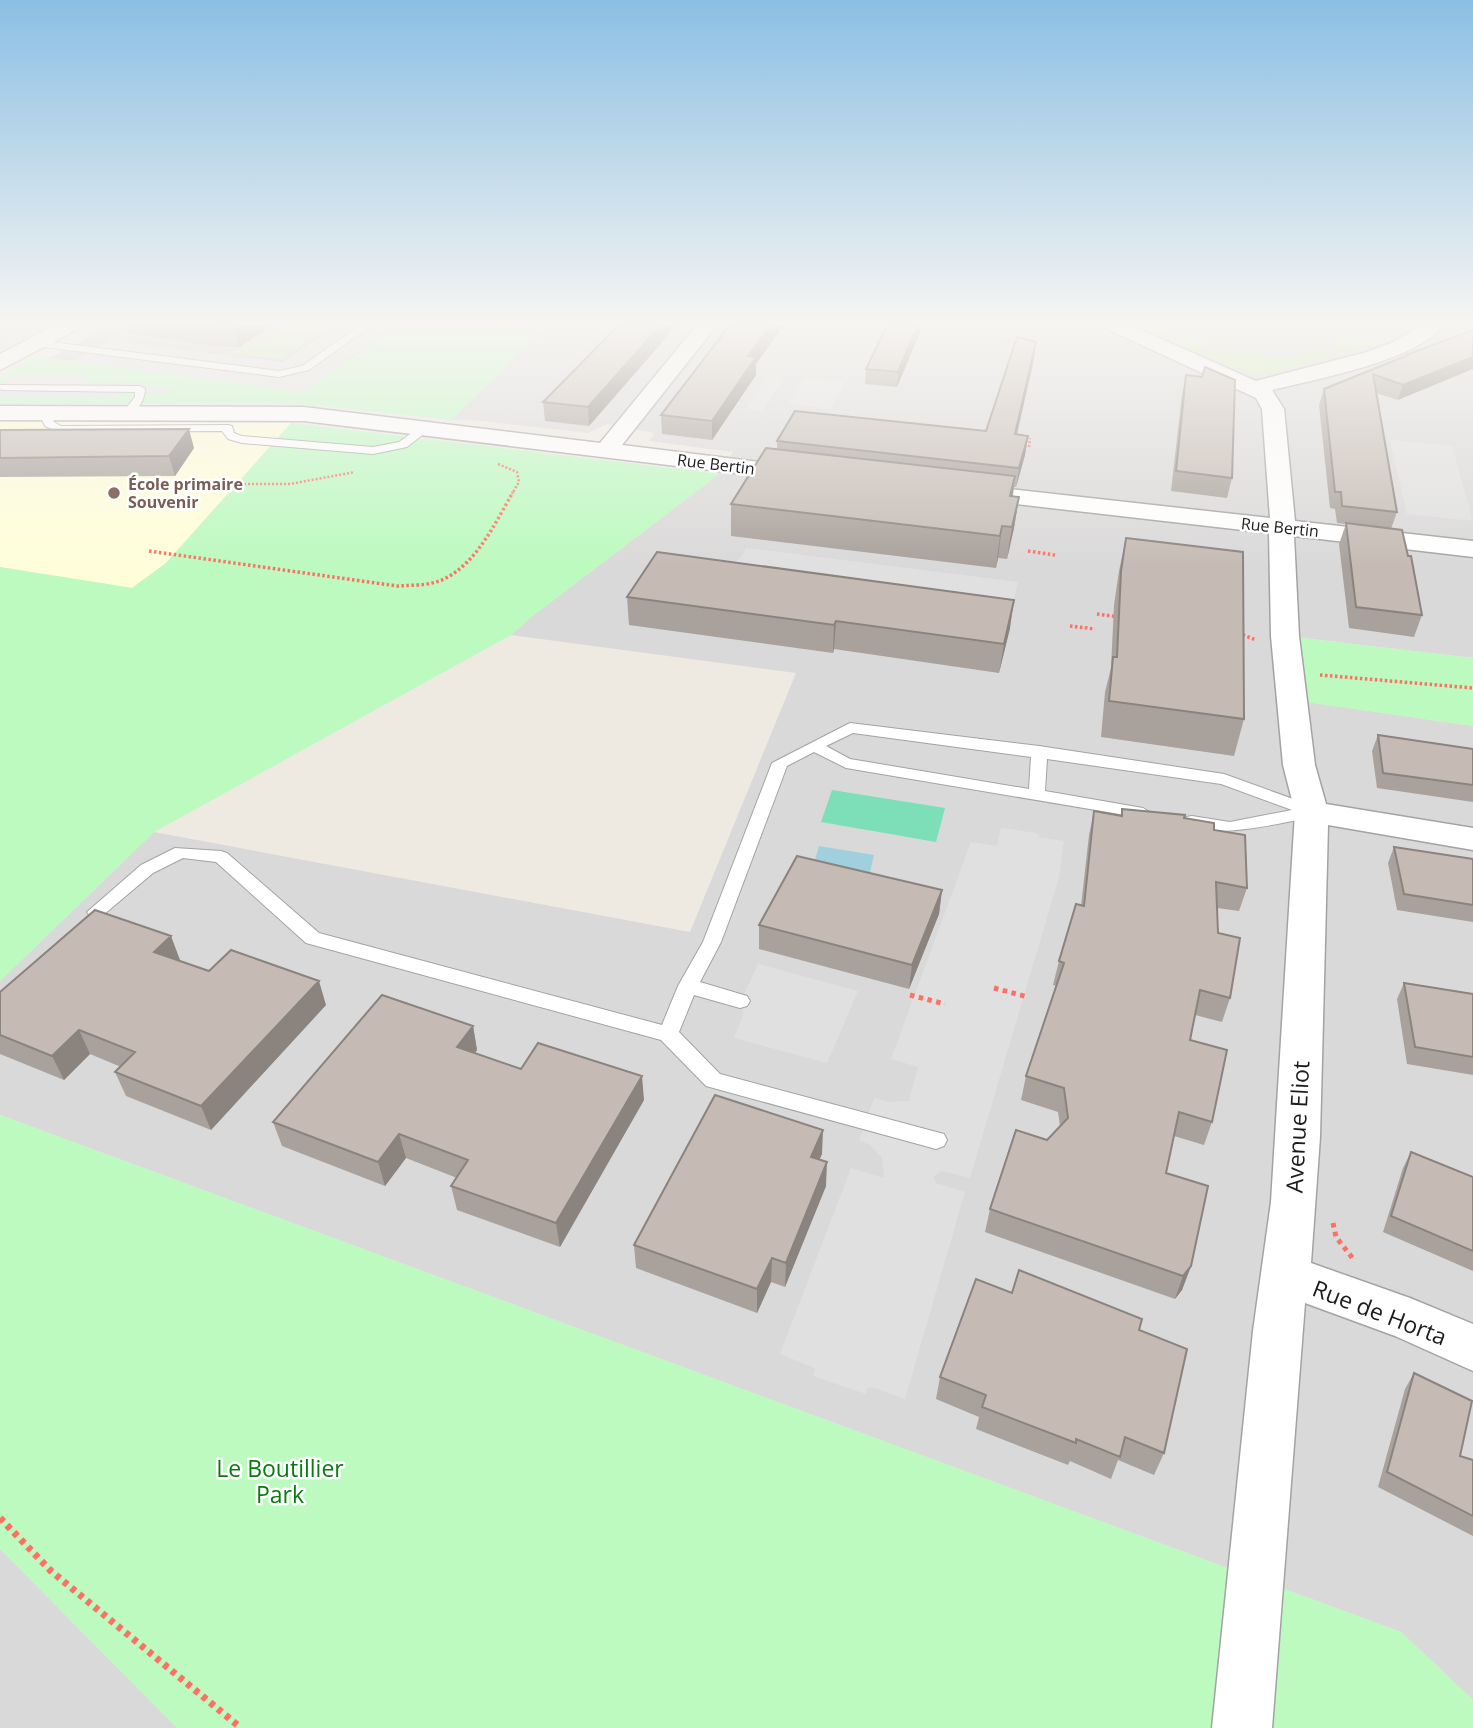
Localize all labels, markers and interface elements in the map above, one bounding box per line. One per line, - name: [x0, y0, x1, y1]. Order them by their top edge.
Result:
- street label: Rue Bertin: [676, 448, 756, 480]
- place label: École primaire Souvenir: [128, 473, 243, 513]
- marker: École primaire Souvenir: [106, 485, 122, 501]
- street label: Rue Bertin: [1240, 512, 1320, 542]
- street label: Avenue Eliot: [1278, 1060, 1316, 1194]
- street label: Rue de Horta: [1308, 1272, 1452, 1352]
- park label: Le Boutillier Park: [216, 1452, 344, 1510]

